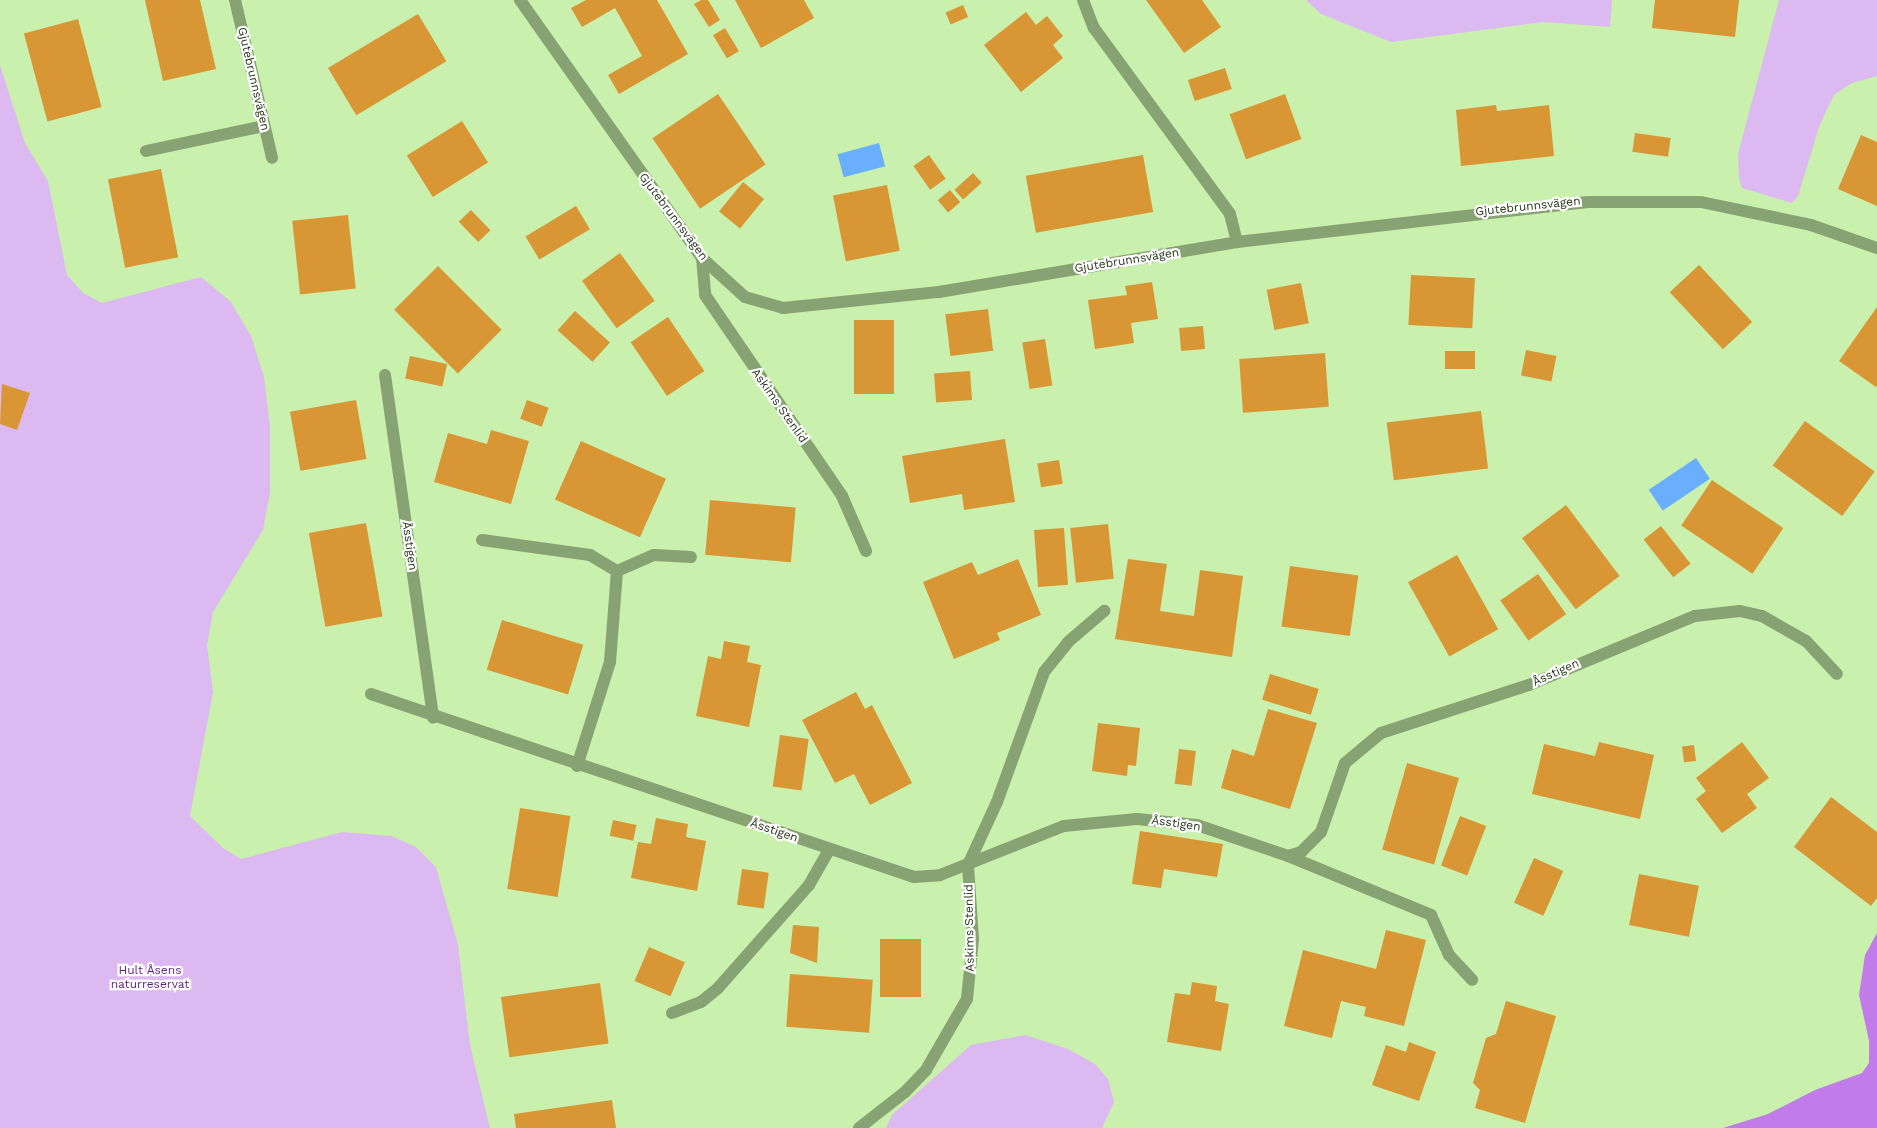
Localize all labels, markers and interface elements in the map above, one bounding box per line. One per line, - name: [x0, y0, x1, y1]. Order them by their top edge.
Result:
- street label: Gjutebrunnsvägen: [234, 26, 272, 132]
- street label: Gjutebrunnsvägen: [635, 170, 711, 264]
- street label: Gjutebrunnsvägen: [1475, 194, 1581, 220]
- street label: Gjutebrunnsvägen: [1074, 246, 1180, 276]
- street label: Askims Stenlid: [748, 366, 810, 446]
- street label: Åsstigen: [398, 521, 420, 571]
- street label: Åsstigen: [1530, 656, 1582, 690]
- street label: Åsstigen: [1151, 813, 1201, 835]
- street label: Åsstigen: [748, 816, 800, 846]
- street label: Askims Stenlid: [962, 884, 978, 972]
- park label: Hult Åsens naturreservat: [111, 964, 189, 992]

